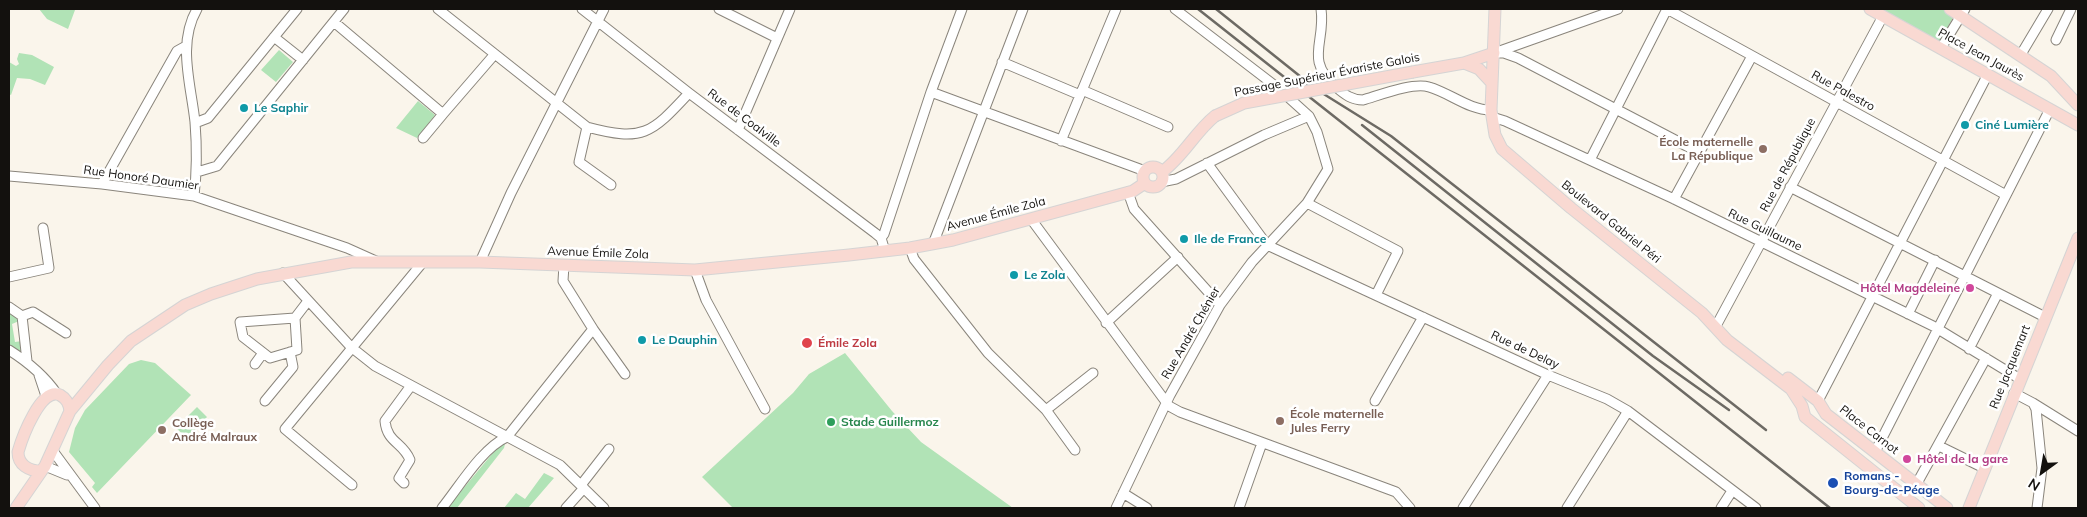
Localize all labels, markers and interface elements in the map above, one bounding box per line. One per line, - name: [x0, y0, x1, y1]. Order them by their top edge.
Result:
- street label: Place Jean Jaurès: [1936, 25, 2026, 85]
- street label: Passage Supérieur Évariste Galois: [1233, 50, 1421, 100]
- street label: Rue Palestro: [1809, 68, 1877, 114]
- street label: Rue de Coalville: [705, 86, 783, 150]
- place label: Le Saphir: [254, 101, 308, 115]
- marker: Le Saphir: [238, 102, 250, 114]
- street label: Rue de République: [1757, 116, 1819, 214]
- place label: Ciné Lumière: [1975, 118, 2049, 132]
- marker: Ciné Lumière: [1959, 119, 1971, 131]
- place label: École maternelle La République: [1659, 135, 1753, 163]
- marker: École maternelle La République: [1757, 143, 1769, 155]
- street label: Rue Honoré Daumier: [83, 163, 199, 193]
- street label: Boulevard Gabriel Péri: [1558, 178, 1664, 266]
- street label: Avenue Émile Zola: [945, 194, 1047, 234]
- street label: Rue Guillaume: [1726, 206, 1804, 254]
- place label: Ile de France: [1194, 232, 1266, 246]
- marker: Ile de France: [1178, 233, 1190, 245]
- street label: Avenue Émile Zola: [547, 244, 649, 262]
- place label: Le Zola: [1024, 268, 1065, 282]
- marker: Le Zola: [1008, 269, 1020, 281]
- place label: Hôtel Magdeleine: [1860, 281, 1960, 295]
- marker: Hôtel Magdeleine: [1964, 282, 1976, 294]
- street label: Rue André Chénier: [1159, 284, 1223, 382]
- street label: Rue Jacquemart: [1987, 323, 2033, 411]
- street label: Rue de Delay: [1489, 328, 1561, 372]
- place label: Le Dauphin: [652, 333, 717, 347]
- marker: Le Dauphin: [636, 334, 648, 346]
- marker: Émile Zola: [800, 336, 814, 350]
- place label: Émile Zola: [818, 336, 877, 350]
- street label: Place Carnot: [1837, 402, 1901, 458]
- place label: École maternelle Jules Ferry: [1290, 407, 1384, 435]
- place label: Stade Guillermoz: [841, 415, 939, 429]
- marker: École maternelle Jules Ferry: [1274, 415, 1286, 427]
- place label: Collège André Malraux: [172, 416, 257, 444]
- marker: Stade Guillermoz: [825, 416, 837, 428]
- marker: Collège André Malraux: [156, 424, 168, 436]
- north arrow: [2017, 447, 2067, 497]
- place label: Hôtel de la gare: [1917, 452, 2008, 466]
- marker: Hôtel de la gare: [1901, 453, 1913, 465]
- place label: Romans - Bourg-de-Péage: [1844, 469, 1939, 497]
- text: N: [2025, 474, 2043, 495]
- marker: Romans - Bourg-de-Péage: [1826, 476, 1840, 490]

